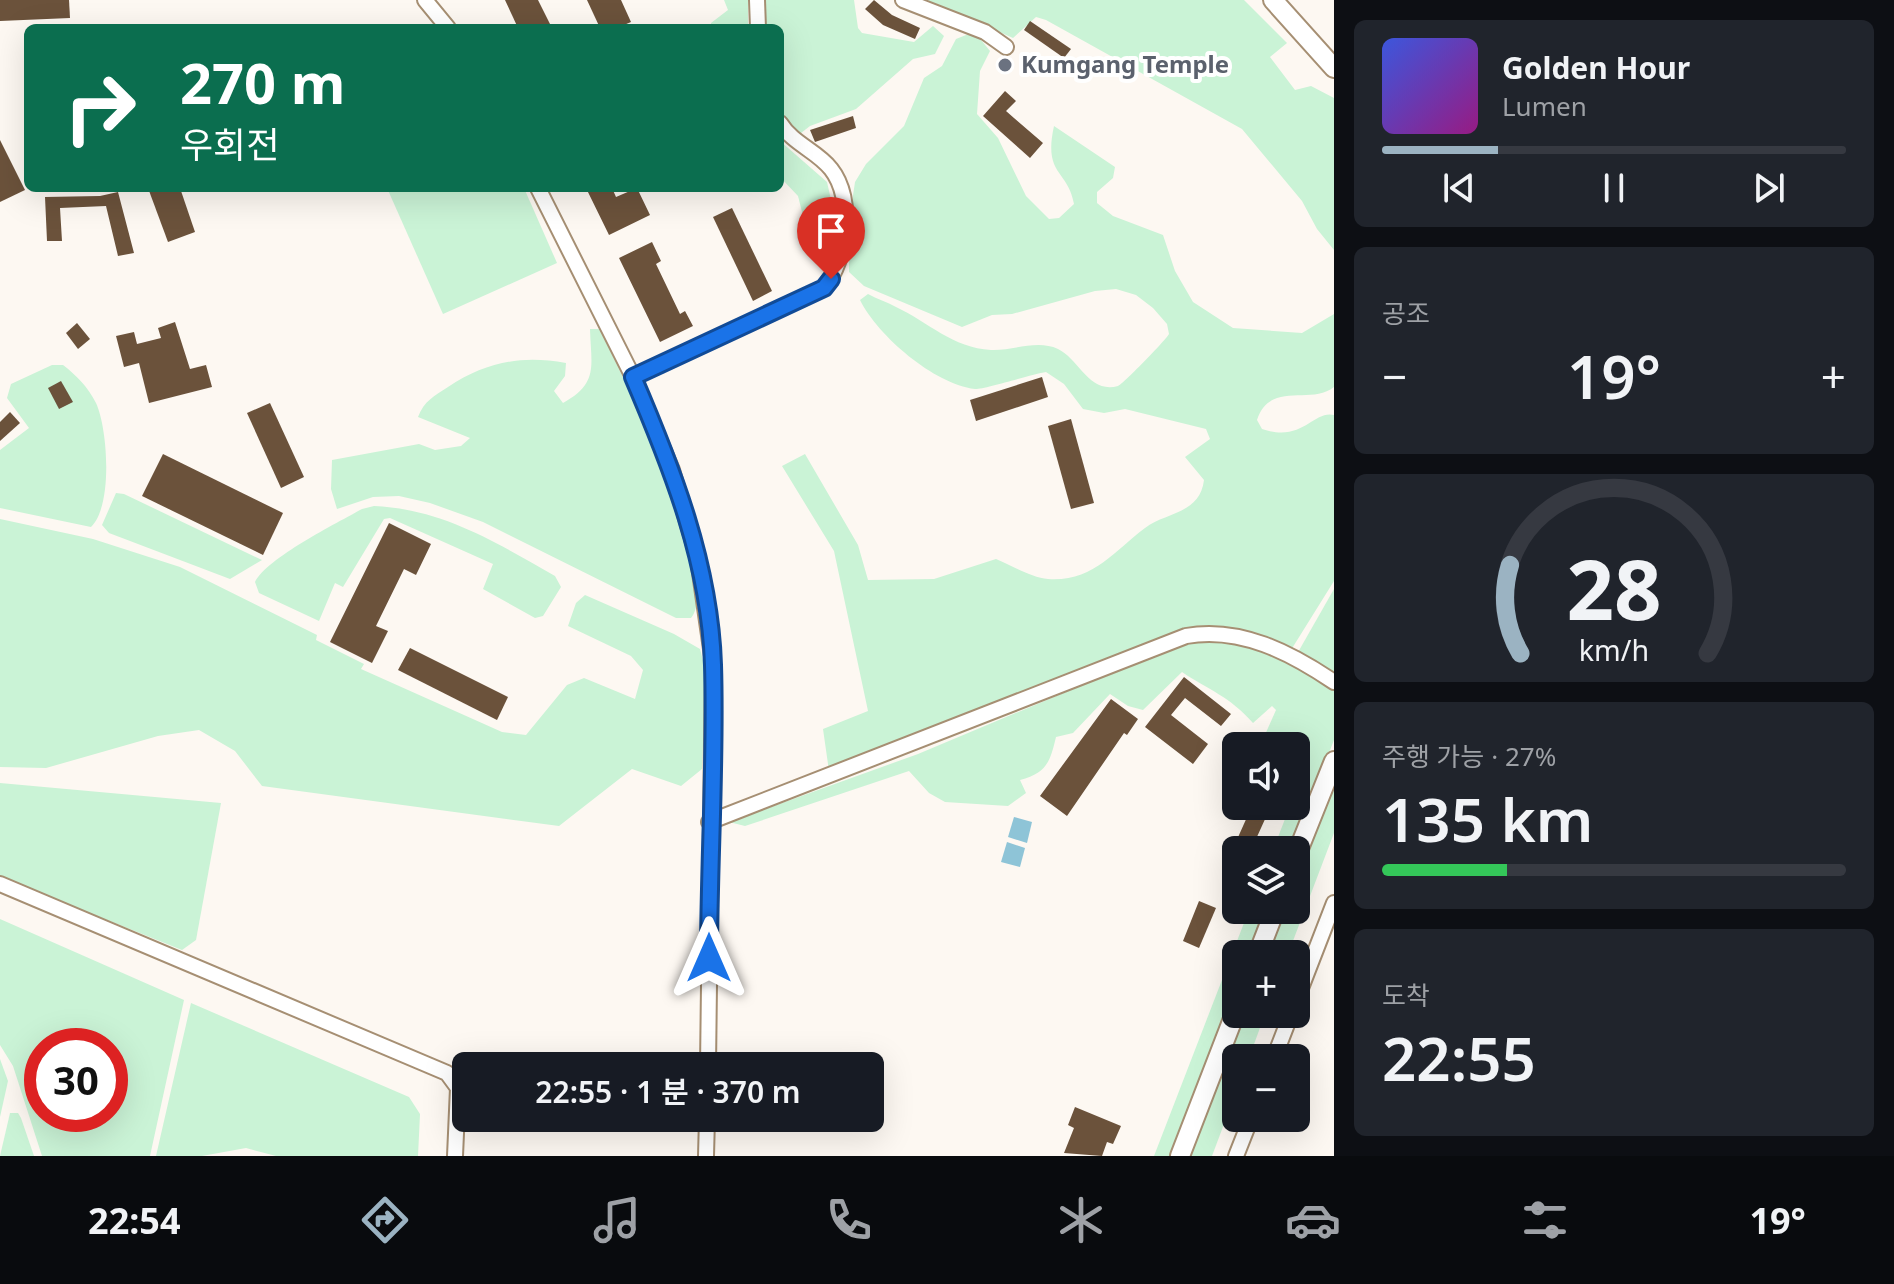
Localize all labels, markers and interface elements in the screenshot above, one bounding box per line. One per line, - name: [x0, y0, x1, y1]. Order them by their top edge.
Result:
- text: 270 m: [180, 44, 345, 120]
- place label: Kumgang Temple: [1021, 47, 1229, 80]
- text: Golden Hour: [1502, 47, 1690, 88]
- icon: right: [48, 56, 152, 160]
- marker: Kumgang Temple: [996, 56, 1014, 74]
- text: Lumen: [1502, 88, 1587, 124]
- text: 우회전: [180, 120, 279, 169]
- icon: previous: [1437, 166, 1481, 210]
- icon: pause: [1592, 166, 1636, 210]
- icon: next: [1747, 166, 1791, 210]
- pin: [797, 197, 865, 279]
- icon: arrive: [809, 209, 853, 253]
- text: 공조: [1382, 295, 1430, 331]
- text: 19°: [1567, 335, 1661, 417]
- text: −: [1382, 346, 1407, 406]
- text: +: [1821, 346, 1846, 406]
- text: 28: [1566, 531, 1662, 644]
- text: km/h: [1579, 630, 1649, 669]
- map controls: [1222, 732, 1310, 1132]
- button: sound: [1222, 732, 1310, 820]
- text: 주행 가능 · 27%: [1382, 738, 1556, 774]
- text: 135 km: [1382, 778, 1593, 860]
- button: layers: [1222, 836, 1310, 924]
- position arrow: [667, 916, 751, 1000]
- button: +: [1222, 940, 1310, 1028]
- text: 도착: [1382, 977, 1430, 1013]
- text: 22:55: [1382, 1017, 1536, 1099]
- speed limit sign: 30: [24, 1028, 128, 1132]
- button: −: [1222, 1044, 1310, 1132]
- text: 22:55 · 1 분 · 370 m: [535, 1071, 801, 1112]
- icon: directions: [357, 1192, 413, 1248]
- icon: music: [589, 1192, 645, 1248]
- icon: phone: [821, 1192, 877, 1248]
- icon: climate: [1053, 1192, 1109, 1248]
- icon: car: [1285, 1192, 1341, 1248]
- icon: filters: [1517, 1192, 1573, 1248]
- text: 22:54: [88, 1196, 181, 1245]
- text: 19°: [1749, 1196, 1806, 1245]

